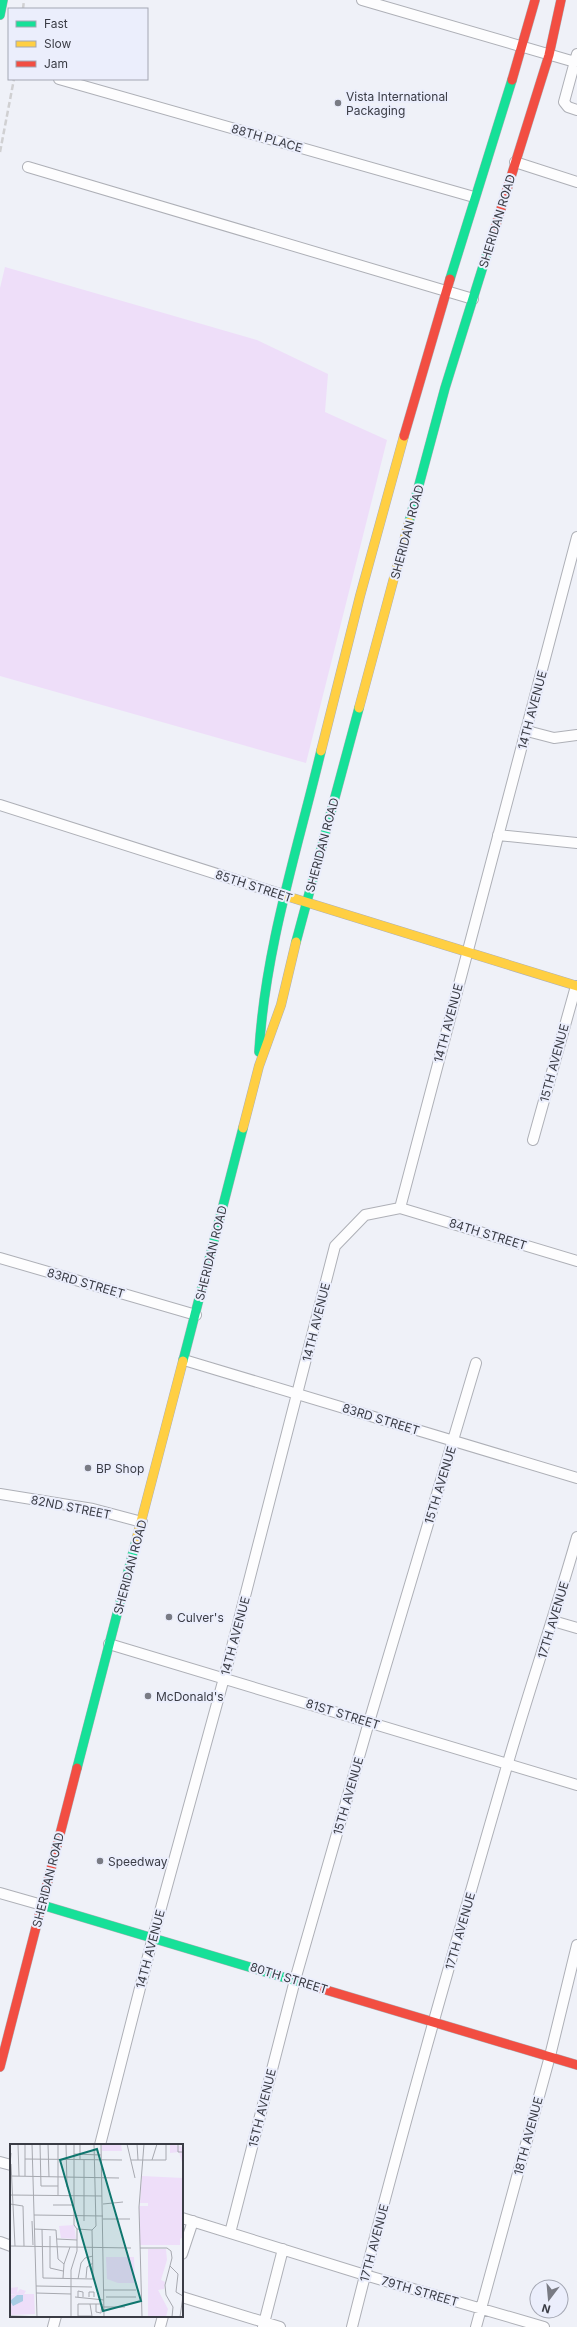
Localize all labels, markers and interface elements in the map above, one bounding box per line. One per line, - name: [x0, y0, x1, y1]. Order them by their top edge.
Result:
- legend: [8, 8, 148, 80]
- text: Fast: [44, 16, 68, 31]
- text: Slow: [44, 36, 72, 51]
- text: Jam: [44, 56, 68, 71]
- place label: Vista International Packaging: [346, 89, 448, 118]
- marker: Vista International Packaging: [333, 98, 343, 108]
- street label: 88TH PLACE: [230, 121, 304, 155]
- street label: SHERIDAN ROAD: [476, 172, 518, 270]
- street label: SHERIDAN ROAD: [387, 483, 427, 581]
- street label: 14TH AVENUE: [514, 669, 550, 751]
- street label: SHERIDAN ROAD: [302, 796, 342, 894]
- street label: 85TH STREET: [214, 866, 295, 906]
- street label: 14TH AVENUE: [430, 982, 466, 1064]
- street label: 15TH AVENUE: [536, 1022, 572, 1104]
- street label: SHERIDAN ROAD: [192, 1204, 230, 1302]
- street label: 84TH STREET: [447, 1215, 529, 1253]
- street label: 83RD STREET: [46, 1265, 127, 1301]
- street label: 14TH AVENUE: [299, 1281, 333, 1363]
- street label: 83RD STREET: [341, 1400, 422, 1438]
- street label: 15TH AVENUE: [421, 1444, 459, 1526]
- place label: BP Shop: [96, 1461, 144, 1476]
- marker: BP Shop: [83, 1463, 93, 1473]
- street label: 82ND STREET: [30, 1492, 113, 1522]
- street label: SHERIDAN ROAD: [110, 1518, 150, 1616]
- street label: 17TH AVENUE: [534, 1580, 572, 1660]
- street label: 14TH AVENUE: [217, 1595, 253, 1677]
- place label: Culver's: [177, 1610, 224, 1625]
- marker: Culver's: [164, 1612, 174, 1622]
- place label: McDonald's: [156, 1689, 224, 1704]
- marker: McDonald's: [143, 1691, 153, 1701]
- street label: 81ST STREET: [304, 1696, 382, 1732]
- street label: 15TH AVENUE: [330, 1755, 366, 1837]
- street label: SHERIDAN ROAD: [29, 1831, 67, 1929]
- place label: Speedway: [108, 1854, 168, 1869]
- marker: Speedway: [95, 1856, 105, 1866]
- street label: 17TH AVENUE: [442, 1891, 478, 1971]
- street label: 14TH AVENUE: [132, 1908, 168, 1990]
- street label: 80TH STREET: [248, 1959, 330, 1997]
- street label: 15TH AVENUE: [245, 2067, 279, 2149]
- street label: 18TH AVENUE: [510, 2095, 546, 2177]
- inset map: [10, 2144, 183, 2317]
- street label: 17TH AVENUE: [356, 2202, 392, 2284]
- street label: 79TH STREET: [380, 2273, 461, 2309]
- north arrow: [529, 2279, 569, 2319]
- text: N: [540, 2301, 552, 2316]

